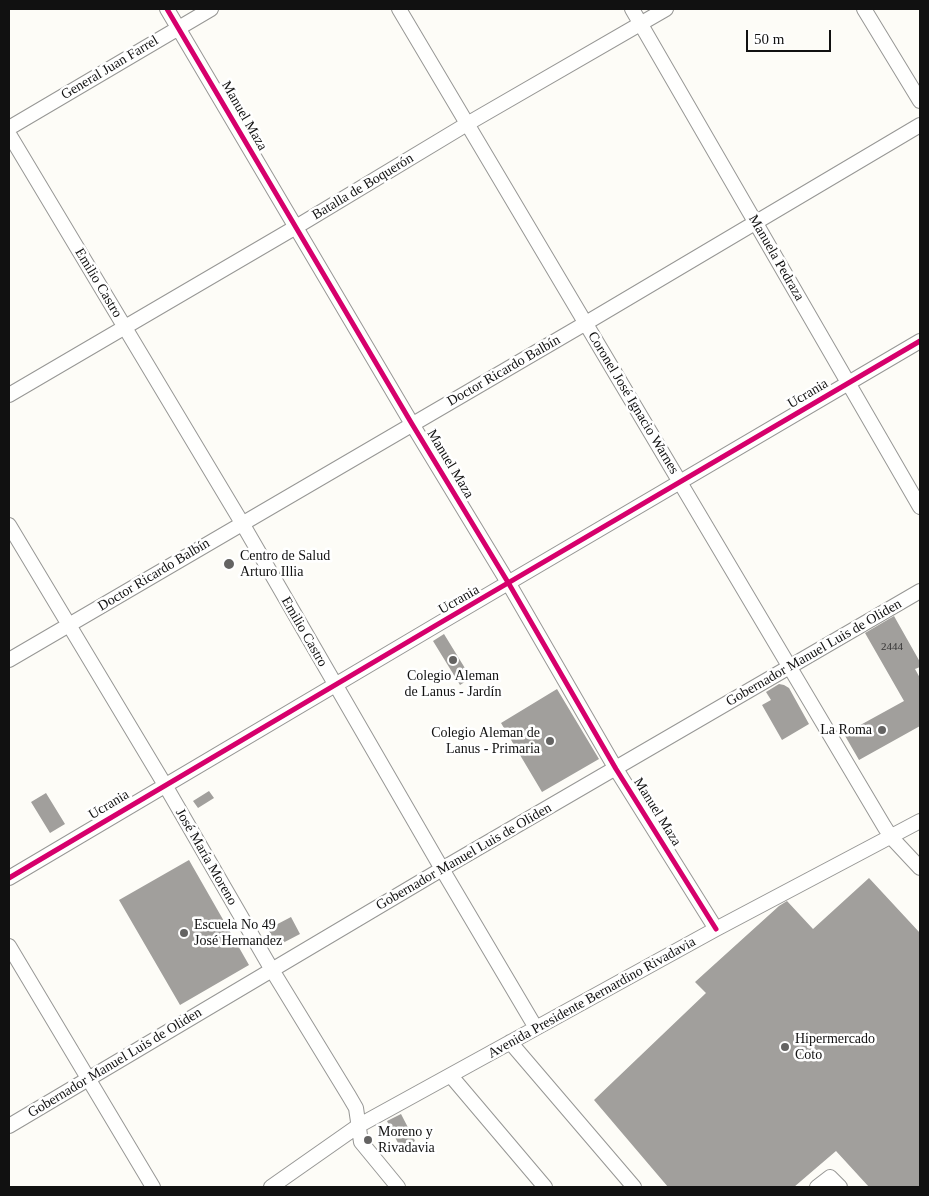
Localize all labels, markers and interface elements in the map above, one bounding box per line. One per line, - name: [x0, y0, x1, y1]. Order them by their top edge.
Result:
- scale bar: [749, 20, 834, 52]
- text: 50 m: [754, 31, 784, 47]
- street label: General Juan Farrel: [58, 32, 162, 104]
- street label: Manuel Maza: [217, 78, 271, 154]
- street label: Batalla de Boquerón: [309, 150, 417, 224]
- street label: Manuela Pedraza: [745, 212, 807, 304]
- street label: Emilio Castro: [71, 245, 125, 321]
- street label: Coronel José Ignacio Warnes: [584, 329, 682, 477]
- street label: Doctor Ricardo Balbín: [445, 332, 563, 410]
- street label: Ucrania: [785, 375, 831, 413]
- street label: Manuel Maza: [423, 427, 477, 501]
- street label: Doctor Ricardo Balbín: [95, 535, 213, 615]
- place label: Centro de Salud Arturo Illia: [240, 548, 330, 580]
- marker: Centro de Salud Arturo Illia: [222, 557, 236, 571]
- street label: Ucrania: [436, 582, 482, 618]
- street label: Emilio Castro: [277, 594, 331, 670]
- street label: Gobernador Manuel Luis de Oliden: [723, 596, 905, 710]
- house number: 2444: [881, 640, 903, 654]
- marker: Colegio Aleman de Lanus - Jardín: [447, 654, 459, 666]
- place label: Colegio Aleman de Lanus - Jardín: [405, 668, 501, 700]
- place label: La Roma: [820, 722, 872, 738]
- marker: La Roma: [876, 724, 888, 736]
- place label: Colegio Aleman de Lanus - Primaria: [431, 725, 540, 758]
- marker: Colegio Aleman de Lanus - Primaria: [544, 735, 556, 747]
- street label: Manuel Maza: [629, 775, 685, 849]
- street label: Ucrania: [86, 786, 132, 824]
- street label: Gobernador Manuel Luis de Oliden: [373, 800, 555, 914]
- street label: José María Moreno: [172, 806, 240, 908]
- place label: Escuela No 49 José Hernandez: [194, 917, 282, 950]
- marker: Escuela No 49 José Hernandez: [178, 927, 190, 939]
- street label: Avenida Presidente Bernardino Rivadavia: [485, 934, 699, 1062]
- street label: Gobernador Manuel Luis de Oliden: [25, 1004, 205, 1122]
- place label: Hipermercado Coto: [795, 1031, 875, 1064]
- marker: Hipermercado Coto: [779, 1041, 791, 1053]
- place label: Moreno y Rivadavia: [378, 1124, 435, 1156]
- marker: Moreno y Rivadavia: [362, 1134, 374, 1146]

